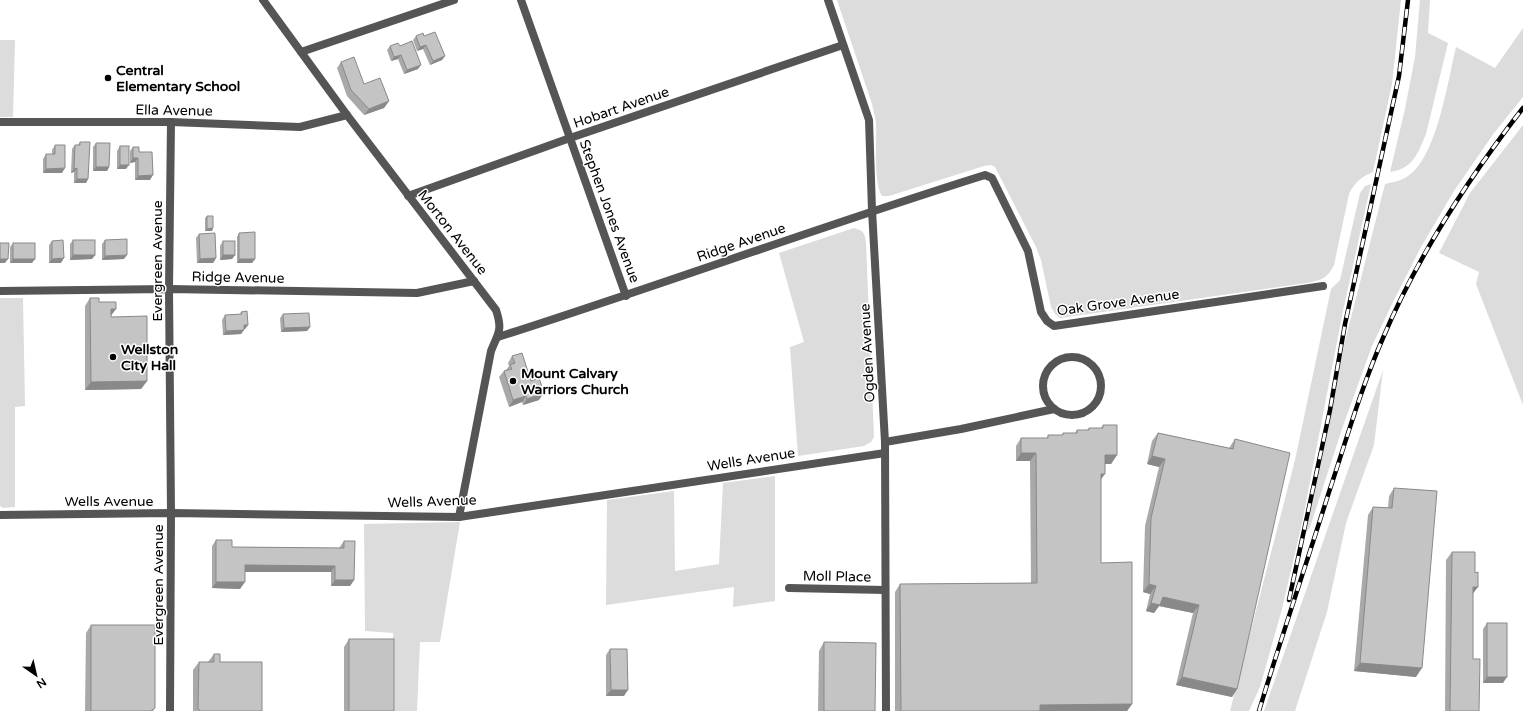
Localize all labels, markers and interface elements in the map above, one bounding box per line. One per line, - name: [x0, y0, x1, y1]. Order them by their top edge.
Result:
- place label: Central Elementary School: [116, 62, 240, 95]
- marker: Central Elementary School: [103, 73, 113, 83]
- street label: Hobart Avenue: [571, 83, 671, 132]
- street label: Ella Avenue: [135, 101, 213, 120]
- street label: Stephen Jones Avenue: [576, 137, 643, 285]
- street label: Morton Avenue: [414, 186, 491, 278]
- street label: Evergreen Avenue: [149, 200, 166, 322]
- street label: Ridge Avenue: [695, 219, 788, 266]
- street label: Ridge Avenue: [191, 268, 285, 287]
- street label: Oak Grove Avenue: [1056, 285, 1180, 320]
- street label: Ogden Avenue: [856, 303, 879, 403]
- place label: Wellston City Hall: [121, 341, 178, 374]
- marker: Wellston City Hall: [108, 352, 118, 362]
- place label: Mount Calvary Warriors Church: [521, 365, 629, 398]
- marker: Mount Calvary Warriors Church: [508, 376, 518, 386]
- street label: Wells Avenue: [706, 444, 796, 475]
- street label: Wells Avenue: [387, 491, 477, 512]
- street label: Wells Avenue: [65, 493, 154, 510]
- street label: Evergreen Avenue: [150, 524, 167, 646]
- street label: Moll Place: [803, 567, 871, 586]
- north arrow: [16, 655, 56, 695]
- text: N: [34, 675, 49, 691]

